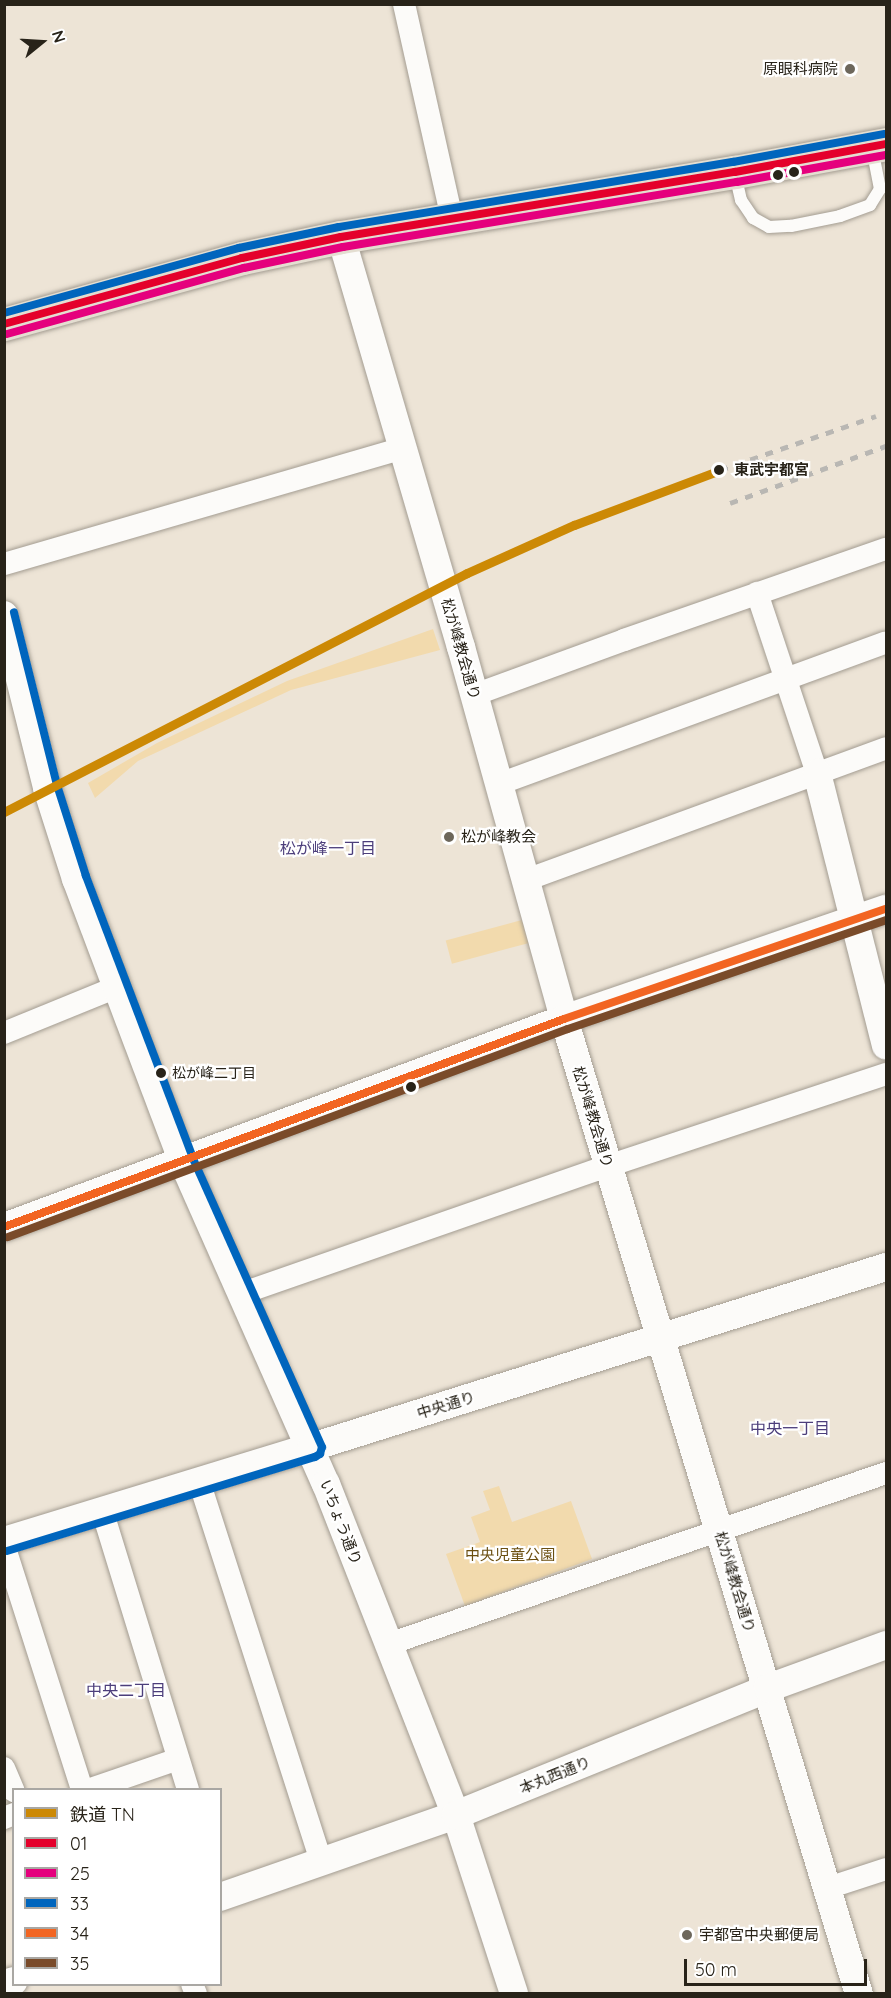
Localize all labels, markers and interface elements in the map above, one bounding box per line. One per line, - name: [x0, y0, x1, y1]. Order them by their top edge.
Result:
- north arrow: [12, 12, 72, 72]
- text: N: [48, 28, 70, 45]
- place label: 原眼科病院: [763, 60, 838, 78]
- marker: 原眼科病院: [843, 62, 857, 76]
- unlabelled marker: [788, 166, 800, 178]
- unlabelled marker: [772, 169, 784, 181]
- marker: 東武宇都宮: [709, 460, 729, 480]
- place label: 東武宇都宮: [734, 461, 809, 479]
- street label: 松が峰教会通り: [438, 596, 484, 702]
- place label: 松が峰教会: [461, 828, 536, 846]
- marker: 松が峰教会: [442, 830, 456, 844]
- district label: 松が峰一丁目: [280, 838, 376, 858]
- street label: 松が峰教会通り: [569, 1064, 617, 1170]
- place label: 松が峰二丁目: [172, 1065, 256, 1081]
- marker: 松が峰二丁目: [155, 1067, 167, 1079]
- unlabelled marker: [405, 1081, 417, 1093]
- street label: 中央通り: [415, 1388, 477, 1422]
- district label: 中央一丁目: [750, 1418, 830, 1438]
- street label: いちょう通り: [316, 1477, 366, 1567]
- street label: 松が峰教会通り: [711, 1529, 759, 1635]
- park label: 中央児童公園: [465, 1546, 555, 1564]
- district label: 中央二丁目: [86, 1680, 166, 1700]
- street label: 本丸西通り: [517, 1753, 593, 1797]
- legend: [12, 1788, 222, 1986]
- text: 鉄道 TN: [70, 1803, 135, 1826]
- text: 01: [70, 1832, 87, 1855]
- text: 25: [70, 1862, 90, 1885]
- text: 33: [70, 1892, 89, 1915]
- text: 34: [70, 1922, 89, 1945]
- place label: 宇都宮中央郵便局: [699, 1926, 819, 1944]
- marker: 宇都宮中央郵便局: [680, 1928, 694, 1942]
- scale bar: [687, 1947, 870, 1985]
- text: 35: [70, 1952, 89, 1975]
- text: 50 m: [695, 1958, 737, 1981]

